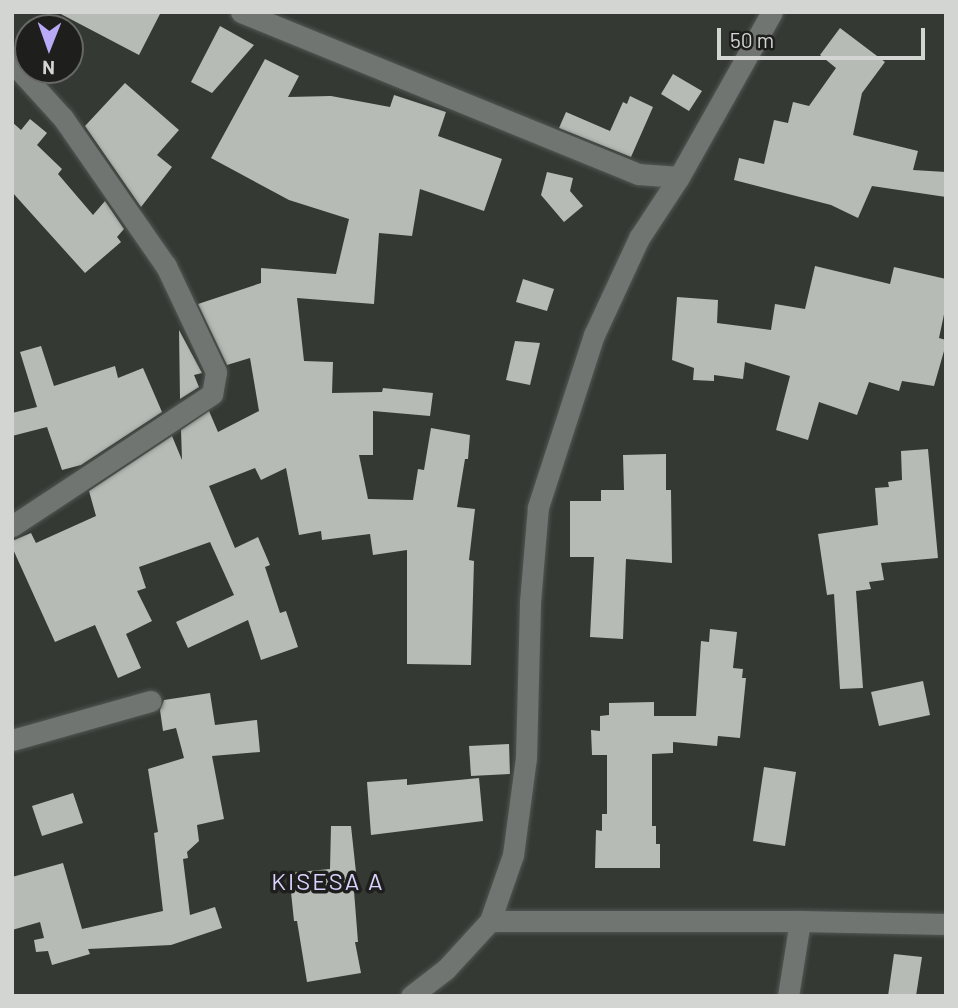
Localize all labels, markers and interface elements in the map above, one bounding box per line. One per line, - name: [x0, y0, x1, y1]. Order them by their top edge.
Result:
- north arrow: [14, 14, 84, 84]
- scale bar: [720, 14, 928, 58]
- text: 50 m: [730, 27, 774, 52]
- text: N: [42, 57, 55, 80]
- district label: KISESA A: [272, 867, 384, 895]

